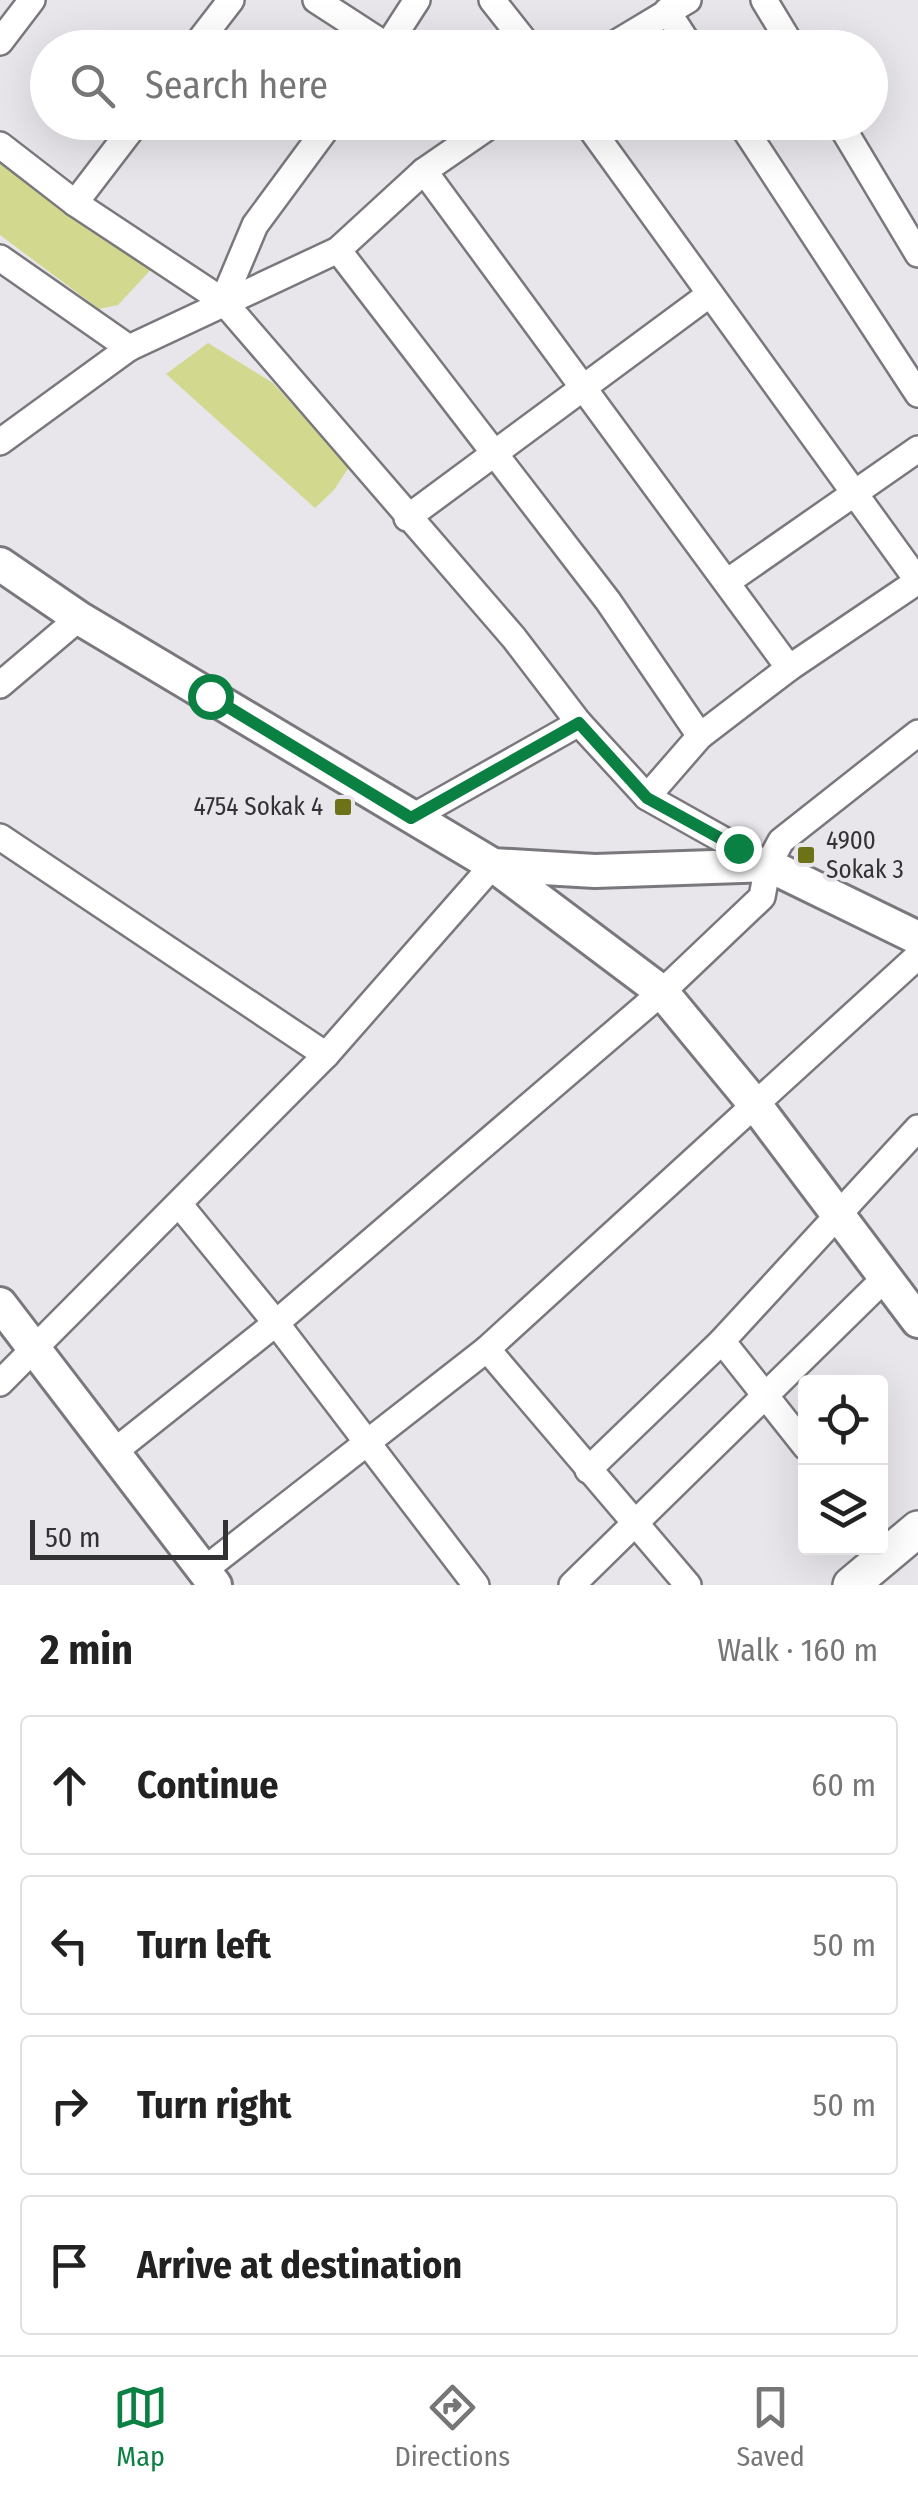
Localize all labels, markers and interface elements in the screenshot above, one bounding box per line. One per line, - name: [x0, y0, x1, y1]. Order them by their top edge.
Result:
- search box: [30, 30, 888, 140]
- icon: search: [65, 58, 120, 113]
- text: Search here: [145, 62, 328, 108]
- route start: [188, 674, 234, 720]
- place label: 4754 Sokak 4: [193, 792, 323, 822]
- marker: 4754 Sokak 4: [332, 796, 354, 818]
- route end: [716, 826, 762, 872]
- place label: 4900 Sokak 3: [826, 826, 904, 885]
- marker: 4900 Sokak 3: [795, 844, 817, 866]
- map controls: [798, 1375, 888, 1555]
- button: locate: [798, 1375, 888, 1465]
- button: layers: [798, 1465, 888, 1555]
- scale bar: [30, 1515, 228, 1560]
- text: 50 m: [45, 1521, 101, 1554]
- text: 2 min: [40, 1625, 133, 1675]
- text: Walk · 160 m: [717, 1631, 878, 1669]
- icon: ahead: [42, 1758, 97, 1813]
- text: Continue: [137, 1762, 278, 1808]
- text: 60 m: [811, 1766, 876, 1804]
- icon: left: [42, 1918, 97, 1973]
- text: Turn left: [137, 1922, 271, 1968]
- text: 50 m: [813, 1926, 876, 1964]
- icon: right: [42, 2078, 97, 2133]
- text: Turn right: [137, 2082, 291, 2128]
- text: 50 m: [813, 2086, 876, 2124]
- icon: arrive: [42, 2238, 97, 2293]
- text: Arrive at destination: [137, 2242, 462, 2288]
- tab: Map: [113, 2380, 168, 2473]
- tab: Directions: [394, 2380, 510, 2473]
- tab: Saved: [736, 2380, 805, 2473]

